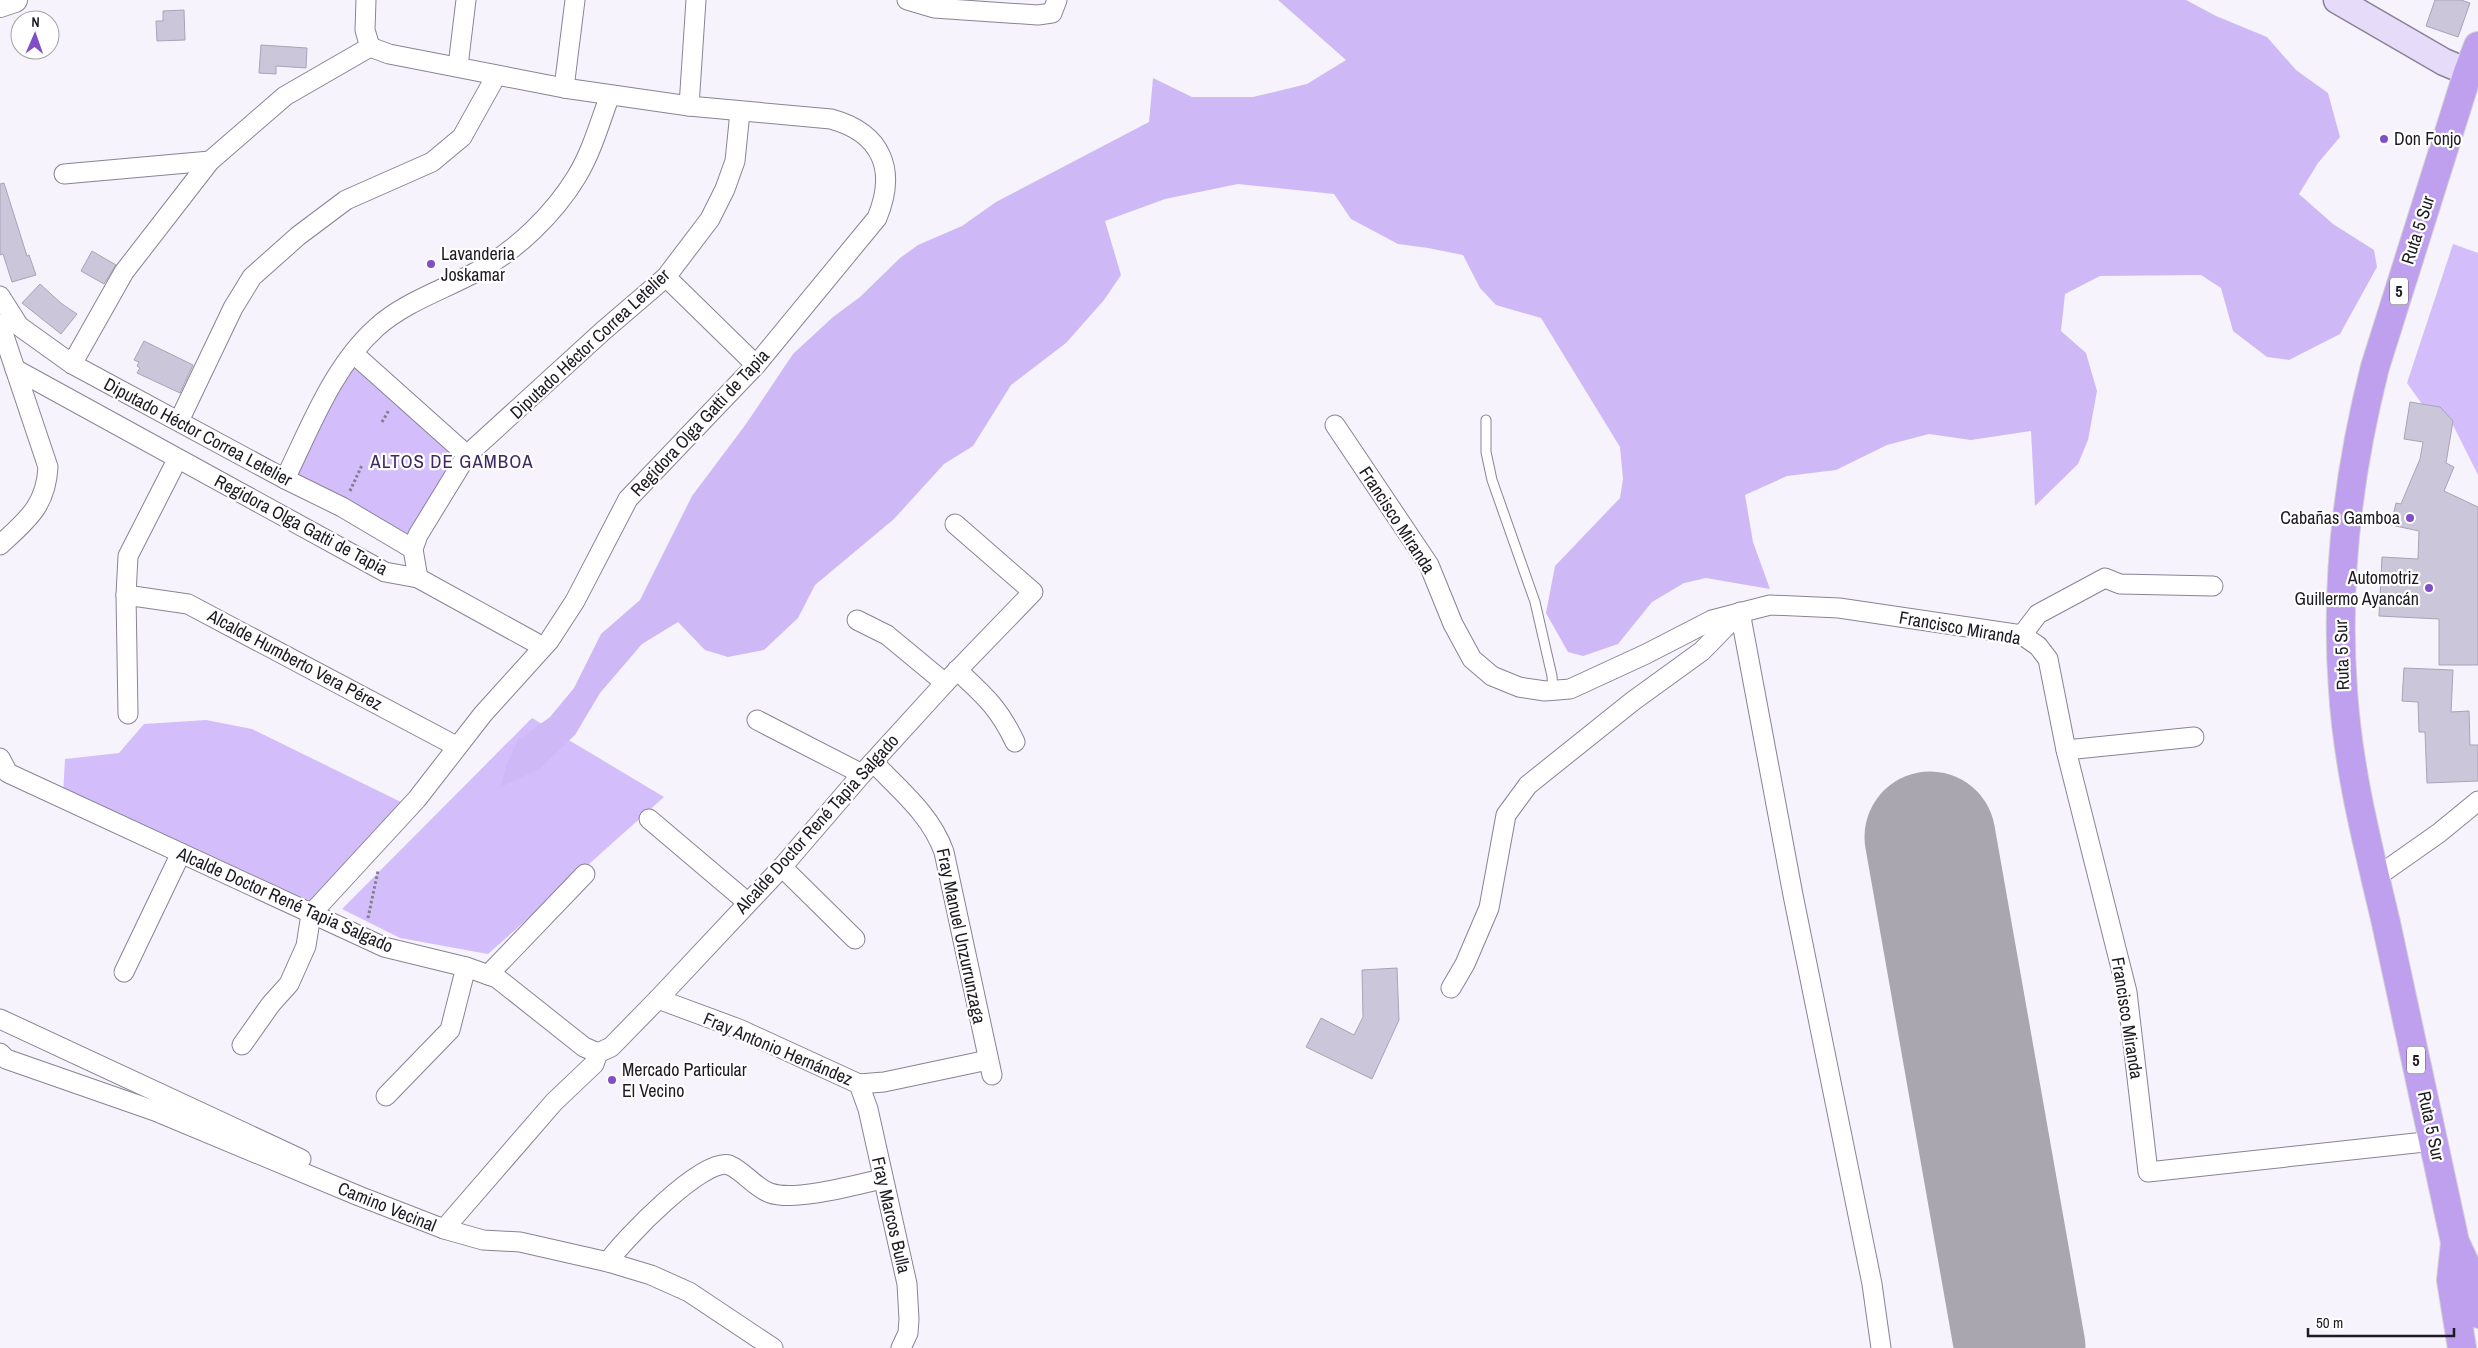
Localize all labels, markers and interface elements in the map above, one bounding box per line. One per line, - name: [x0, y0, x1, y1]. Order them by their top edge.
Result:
- north arrow: [10, 10, 60, 60]
- text: N: [31, 13, 40, 31]
- place label: Don Fonjo: [2394, 126, 2461, 151]
- marker: Don Fonjo: [2378, 133, 2390, 145]
- street label: Ruta 5 Sur: [2395, 192, 2440, 267]
- place label: Lavanderia Joskamar: [441, 241, 515, 287]
- marker: Lavanderia Joskamar: [425, 258, 437, 270]
- street label: Diputado Héctor Correa Letelier: [504, 263, 675, 424]
- road number: 5: [2390, 278, 2408, 304]
- street label: Regidora Olga Gatti de Tapia: [625, 344, 775, 502]
- street label: Diputado Héctor Correa Letelier: [100, 371, 297, 492]
- district label: ALTOS DE GAMBOA: [369, 448, 534, 474]
- street label: Francisco Miranda: [1353, 461, 1441, 578]
- street label: Regidora Olga Gatti de Tapia: [210, 468, 392, 581]
- place label: Cabañas Gamboa: [2280, 505, 2400, 530]
- marker: Cabañas Gamboa: [2404, 512, 2416, 524]
- place label: Automotriz Guillermo Ayancán: [2295, 565, 2419, 611]
- marker: Automotriz Guillermo Ayancán: [2423, 582, 2435, 594]
- street label: Alcalde Humberto Vera Pérez: [203, 602, 387, 716]
- street label: Francisco Miranda: [1897, 605, 2023, 651]
- street label: Ruta 5 Sur: [2328, 619, 2355, 691]
- street label: Alcalde Doctor René Tapia Salgado: [728, 728, 904, 920]
- street label: Alcalde Doctor René Tapia Salgado: [172, 840, 397, 959]
- street label: Fray Manuel Unzurrunzaga: [931, 846, 992, 1026]
- street label: Francisco Miranda: [2106, 955, 2149, 1081]
- street label: Fray Antonio Hernández: [700, 1006, 857, 1091]
- road number: 5: [2407, 1046, 2425, 1074]
- place label: Mercado Particular El Vecino: [622, 1057, 747, 1103]
- marker: Mercado Particular El Vecino: [606, 1074, 618, 1086]
- street label: Ruta 5 Sur: [2412, 1089, 2451, 1163]
- street label: Fray Marcos Bulla: [866, 1154, 917, 1276]
- street label: Camino Vecinal: [334, 1175, 440, 1238]
- scale bar: [2308, 1306, 2454, 1338]
- text: 50 m: [2316, 1312, 2343, 1333]

